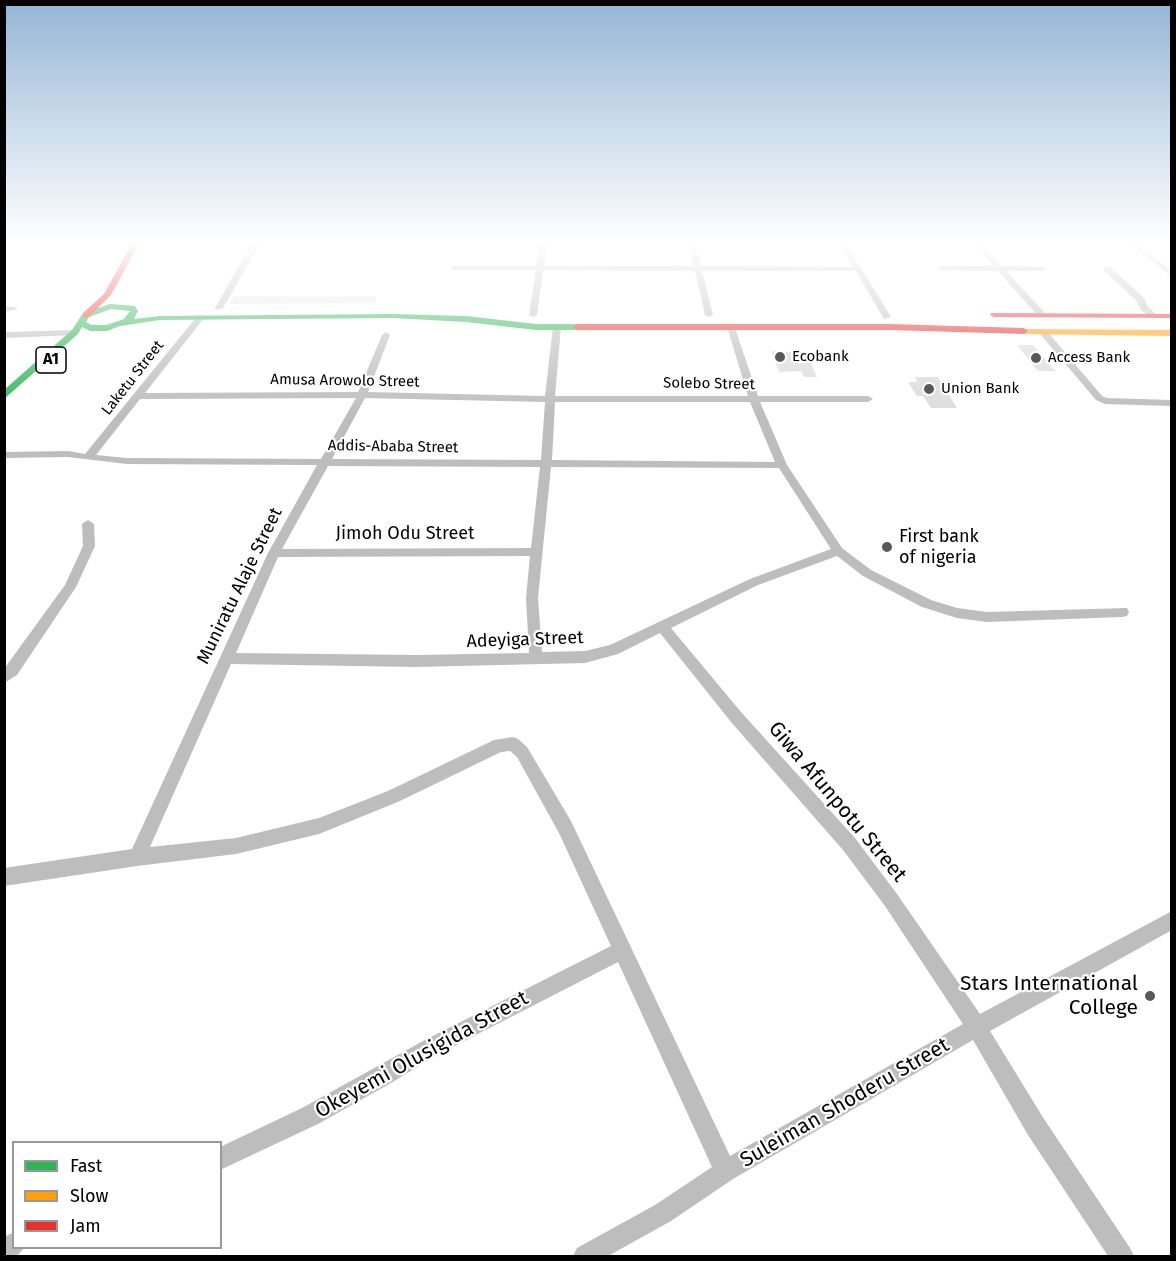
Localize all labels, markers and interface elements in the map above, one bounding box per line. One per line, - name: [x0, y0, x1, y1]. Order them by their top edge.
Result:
- street label: Laketu Street: [98, 337, 168, 419]
- road number: A1: [36, 347, 66, 373]
- place label: Ecobank: [792, 348, 849, 366]
- place label: Access Bank: [1048, 349, 1130, 367]
- marker: Ecobank: [773, 350, 787, 364]
- marker: Access Bank: [1029, 351, 1043, 365]
- street label: Amusa Arowolo Street: [270, 371, 420, 391]
- street label: Solebo Street: [663, 374, 755, 394]
- place label: Union Bank: [941, 380, 1019, 398]
- marker: Union Bank: [922, 382, 936, 396]
- street label: Addis-Ababa Street: [328, 437, 458, 457]
- street label: Muniratu Alaje Street: [193, 504, 287, 668]
- street label: Jimoh Odu Street: [335, 523, 475, 545]
- place label: First bank of nigeria: [899, 526, 979, 568]
- marker: First bank of nigeria: [880, 540, 894, 554]
- street label: Adeyiga Street: [466, 627, 584, 653]
- street label: Giwa Afunpotu Street: [763, 717, 911, 887]
- place label: Stars International College: [960, 971, 1138, 1021]
- street label: Okeyemi Olusigida Street: [311, 986, 533, 1124]
- marker: Stars International College: [1143, 989, 1157, 1003]
- street label: Suleiman Shoderu Street: [736, 1033, 954, 1173]
- legend: [12, 1141, 222, 1249]
- text: Fast: [70, 1155, 102, 1177]
- text: Slow: [70, 1185, 108, 1207]
- text: Jam: [70, 1215, 101, 1237]

